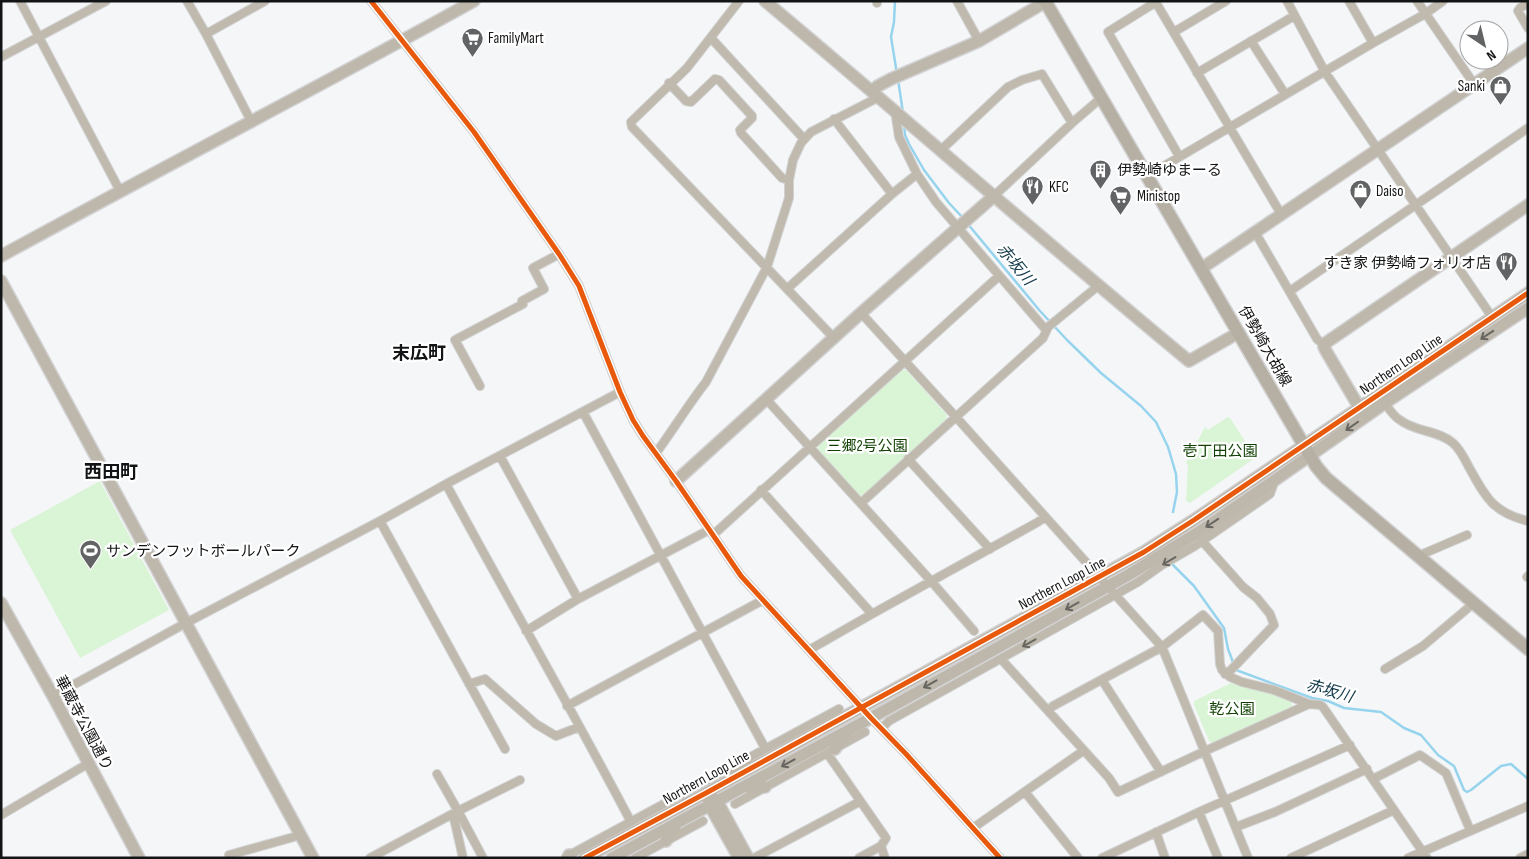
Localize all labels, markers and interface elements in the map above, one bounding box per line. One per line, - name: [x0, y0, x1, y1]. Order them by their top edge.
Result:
- north arrow: [1459, 20, 1509, 70]
- supermarket icon: FamilyMart: [460, 26, 484, 57]
- place label: FamilyMart: [488, 29, 544, 48]
- text: N: [1483, 46, 1499, 64]
- shop icon: Sanki: [1489, 74, 1513, 105]
- place label: Sanki: [1458, 77, 1485, 96]
- building icon: 伊勢崎ゆまーる: [1089, 158, 1113, 189]
- place label: 伊勢崎ゆまーる: [1117, 161, 1222, 180]
- restaurant icon: KFC: [1021, 175, 1045, 206]
- place label: KFC: [1049, 178, 1069, 197]
- shop icon: Daiso: [1348, 179, 1372, 210]
- place label: Daiso: [1376, 182, 1403, 201]
- supermarket icon: Ministop: [1109, 184, 1133, 215]
- place label: Ministop: [1137, 187, 1180, 206]
- water label: 赤坂川: [992, 240, 1039, 291]
- restaurant icon: すき家 伊勢崎フォリオ店: [1495, 251, 1519, 282]
- place label: すき家 伊勢崎フォリオ店: [1324, 254, 1491, 273]
- street label: 伊勢崎大胡線: [1234, 303, 1295, 390]
- street label: Northern Loop Line: [1356, 330, 1446, 399]
- one-way arrow: [1480, 330, 1494, 340]
- district label: 末広町: [392, 343, 446, 364]
- one-way arrow: [1345, 421, 1359, 431]
- park label: 三郷2号公園: [826, 437, 908, 456]
- park label: 壱丁田公園: [1182, 442, 1258, 461]
- district label: 西田町: [84, 462, 138, 483]
- one-way arrow: [1205, 517, 1219, 528]
- sports icon: サンデンフットボールパーク: [78, 539, 102, 570]
- place label: サンデンフットボールパーク: [106, 542, 301, 561]
- street label: Northern Loop Line: [1016, 553, 1109, 614]
- one-way arrow: [1163, 557, 1177, 567]
- one-way arrow: [1066, 601, 1080, 611]
- one-way arrow: [1022, 638, 1037, 648]
- street label: 華蔵寺公園通り: [51, 672, 117, 774]
- water label: 赤坂川: [1304, 676, 1357, 708]
- one-way arrow: [924, 680, 938, 690]
- park label: 乾公園: [1209, 700, 1255, 719]
- street label: Northern Loop Line: [660, 746, 753, 809]
- one-way arrow: [781, 759, 796, 768]

